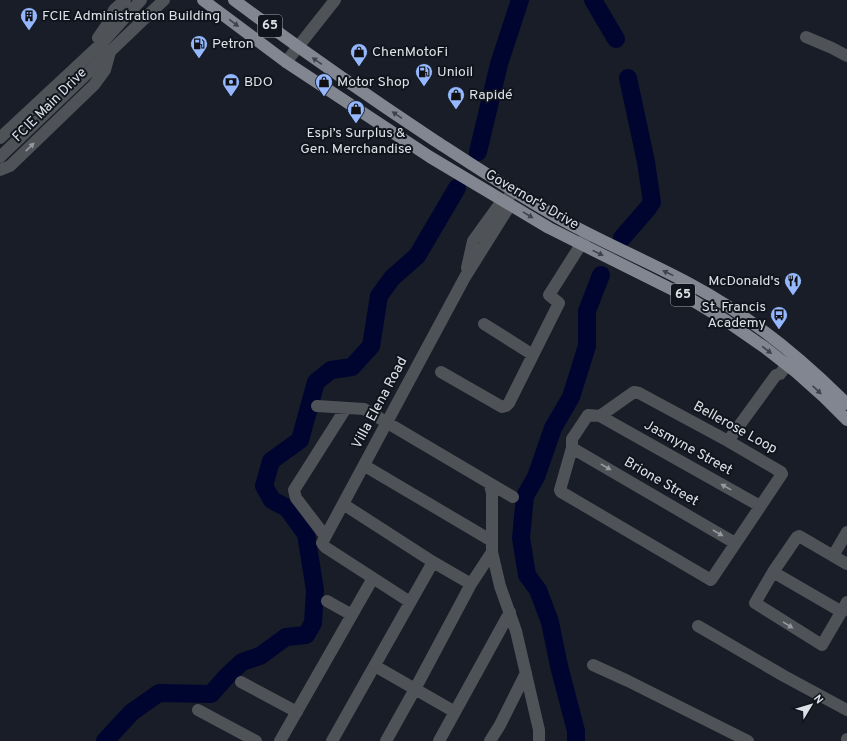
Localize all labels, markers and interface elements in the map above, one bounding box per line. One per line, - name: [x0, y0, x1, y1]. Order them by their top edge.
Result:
- building icon: FCIE Administration Building: [19, 6, 39, 31]
- place label: FCIE Administration Building: [42, 8, 220, 25]
- road number: 65: [258, 15, 282, 37]
- one-way arrow: [228, 19, 239, 28]
- fuel station icon: Petron: [189, 34, 209, 59]
- place label: Petron: [212, 36, 254, 53]
- shop icon: ChenMotoFi: [349, 42, 369, 67]
- place label: ChenMotoFi: [372, 44, 448, 61]
- one-way arrow: [312, 57, 322, 65]
- fuel station icon: Unioil: [414, 62, 434, 87]
- street label: FCIE Main Drive: [9, 64, 91, 146]
- place label: Unioil: [437, 64, 473, 81]
- bank icon: BDO: [221, 72, 241, 97]
- shop icon: Motor Shop: [314, 72, 334, 97]
- place label: BDO: [244, 74, 273, 91]
- place label: Motor Shop: [337, 74, 410, 91]
- shop icon: Rapidé: [446, 85, 466, 110]
- place label: Rapidé: [469, 87, 513, 104]
- shop icon: Espi’s Surplus & Gen. Merchandise: [346, 99, 366, 124]
- one-way arrow: [391, 111, 402, 119]
- place label: Espi’s Surplus & Gen. Merchandise: [300, 125, 412, 158]
- one-way arrow: [25, 142, 35, 151]
- street label: Governor's Drive: [482, 166, 582, 234]
- one-way arrow: [522, 212, 534, 219]
- one-way arrow: [592, 250, 604, 256]
- one-way arrow: [663, 270, 674, 276]
- restaurant icon: McDonald's: [783, 271, 803, 296]
- place label: McDonald's: [708, 273, 780, 290]
- road number: 65: [671, 284, 695, 306]
- place label: St. Francis Academy: [702, 299, 766, 332]
- bus stop icon: St. Francis Academy: [769, 305, 789, 330]
- one-way arrow: [762, 345, 773, 354]
- street label: Villa Elena Road: [349, 354, 411, 452]
- one-way arrow: [812, 385, 821, 394]
- street label: Bellerose Loop: [690, 398, 780, 458]
- street label: Jasmyne Street: [641, 417, 735, 479]
- street label: Brione Street: [621, 454, 701, 510]
- one-way arrow: [600, 464, 612, 471]
- one-way arrow: [720, 483, 732, 490]
- one-way arrow: [712, 530, 724, 537]
- one-way arrow: [782, 621, 794, 628]
- north arrow: [791, 685, 831, 725]
- text: N: [810, 692, 826, 707]

